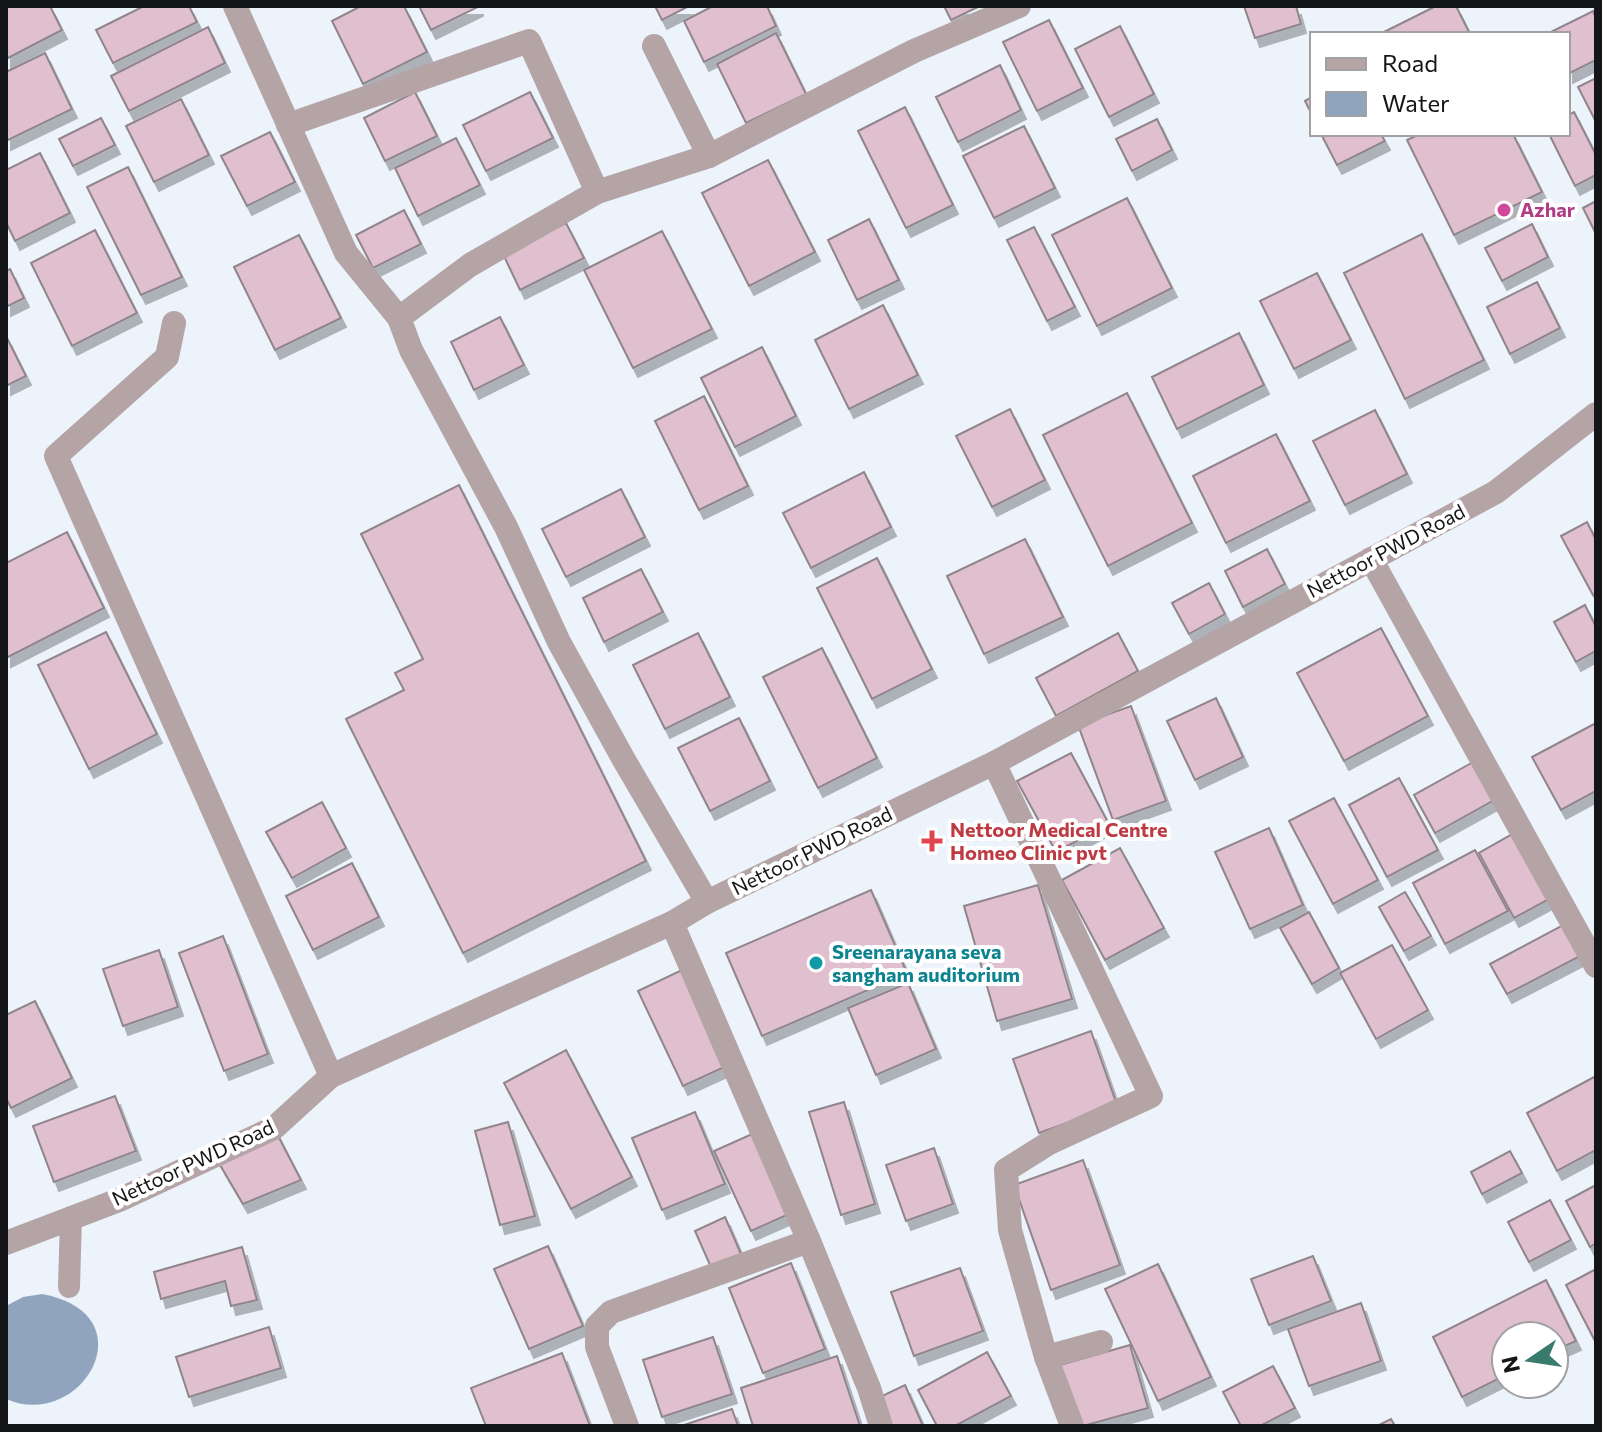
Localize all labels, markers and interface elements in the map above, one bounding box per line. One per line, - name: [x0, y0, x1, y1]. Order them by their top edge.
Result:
- legend: [1310, 32, 1570, 136]
- text: Road: [1382, 48, 1438, 77]
- text: Water: [1382, 88, 1450, 117]
- place label: Azhar: [1520, 197, 1575, 221]
- marker: Azhar: [1495, 201, 1513, 219]
- street label: Nettoor PWD Road: [1302, 498, 1469, 602]
- street label: Nettoor PWD Road: [727, 801, 896, 899]
- place label: Nettoor Medical Centre Homeo Clinic pvt: [950, 817, 1167, 864]
- marker: Nettoor Medical Centre Homeo Clinic pvt: [921, 830, 943, 852]
- place label: Sreenarayana seva sangham auditorium: [832, 939, 1020, 986]
- marker: Sreenarayana seva sangham auditorium: [807, 954, 825, 972]
- street label: Nettoor PWD Road: [108, 1114, 277, 1210]
- north arrow: [1490, 1320, 1570, 1400]
- text: N: [1495, 1354, 1525, 1376]

